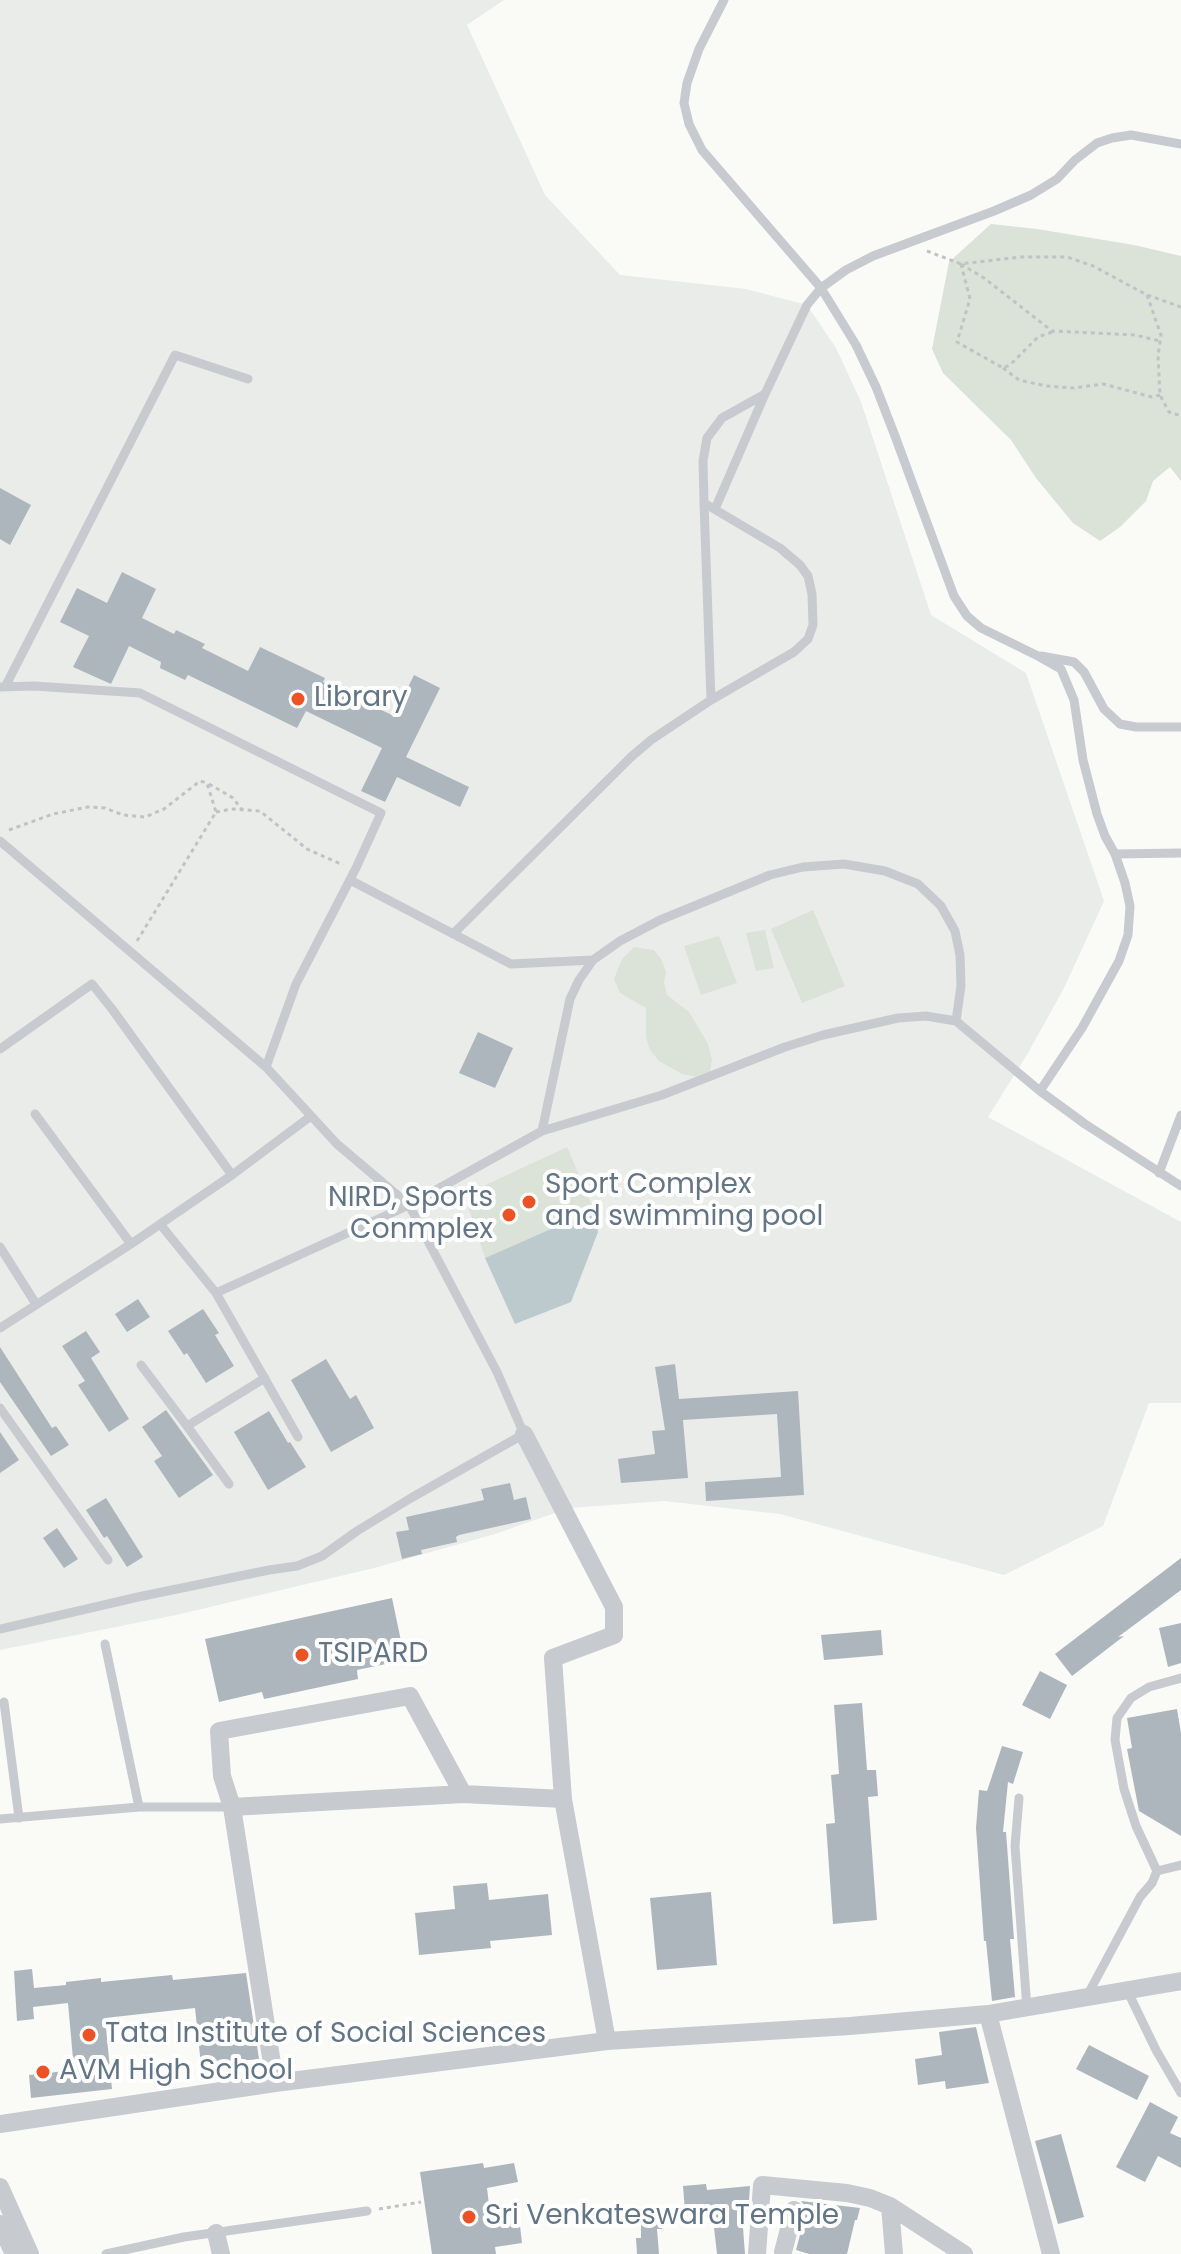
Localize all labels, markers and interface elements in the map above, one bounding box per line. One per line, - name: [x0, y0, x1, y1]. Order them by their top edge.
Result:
- place label: Library: [314, 682, 407, 716]
- marker: Library: [289, 690, 307, 708]
- place label: Sport Complex and swimming pool: [545, 1169, 823, 1235]
- place label: NIRD, Sports Conmplex: [328, 1182, 493, 1248]
- marker: Sport Complex and swimming pool: [520, 1193, 538, 1211]
- marker: NIRD, Sports Conmplex: [500, 1206, 518, 1224]
- place label: TSIPARD: [318, 1638, 428, 1672]
- marker: TSIPARD: [293, 1646, 311, 1664]
- place label: Tata Institute of Social Sciences: [105, 2018, 546, 2052]
- marker: Tata Institute of Social Sciences: [80, 2026, 98, 2044]
- place label: AVM High School: [59, 2055, 293, 2089]
- marker: AVM High School: [34, 2063, 52, 2081]
- place label: Sri Venkateswara Temple: [485, 2200, 839, 2234]
- marker: Sri Venkateswara Temple: [460, 2208, 478, 2226]

